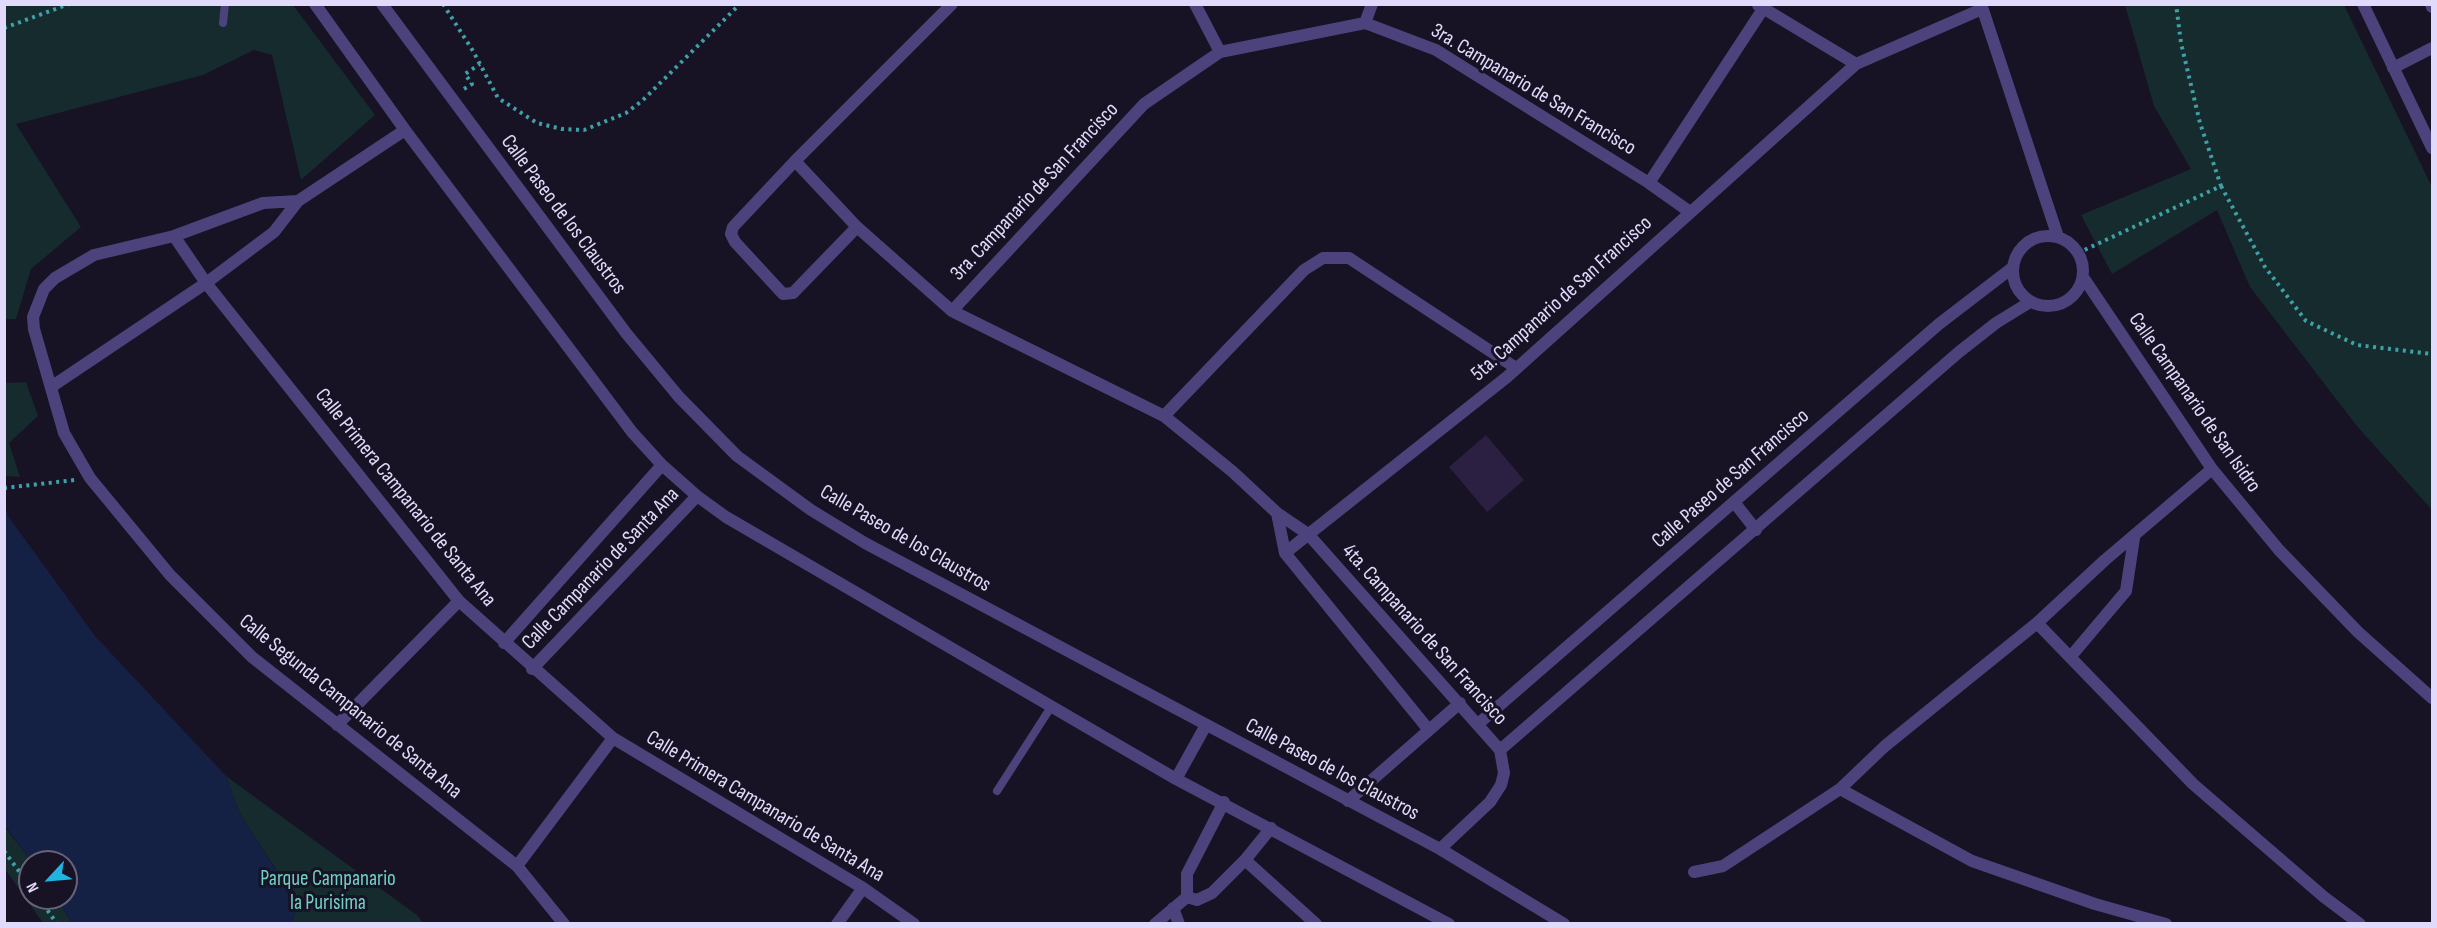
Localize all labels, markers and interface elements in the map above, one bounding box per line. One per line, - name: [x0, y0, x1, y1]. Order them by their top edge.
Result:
- street label: 3ra. Campanario de San Francisco: [1426, 19, 1640, 161]
- street label: 3ra. Campanario de San Francisco: [946, 98, 1124, 286]
- street label: Calle Paseo de los Claustros: [495, 130, 631, 300]
- street label: 5ta. Campanario de San Francisco: [1466, 211, 1658, 387]
- street label: Calle Campanario de San Isidro: [2122, 308, 2266, 498]
- street label: Calle Primera Campanario de Santa Ana: [309, 384, 501, 612]
- street label: Calle Paseo de San Francisco: [1647, 404, 1815, 554]
- street label: Calle Paseo de los Claustros: [815, 480, 995, 598]
- street label: Calle Campanario de Santa Ana: [517, 483, 685, 655]
- street label: 4ta. Campanario de San Francisco: [1336, 539, 1512, 731]
- street label: Calle Segunda Campanario de Santa Ana: [234, 609, 466, 805]
- street label: Calle Paseo de los Claustros: [1241, 714, 1423, 826]
- street label: Calle Primera Campanario de Santa Ana: [641, 726, 889, 888]
- north arrow: [18, 850, 78, 910]
- park label: Parque Campanario la Purisima: [260, 867, 396, 917]
- text: N: [23, 879, 44, 895]

